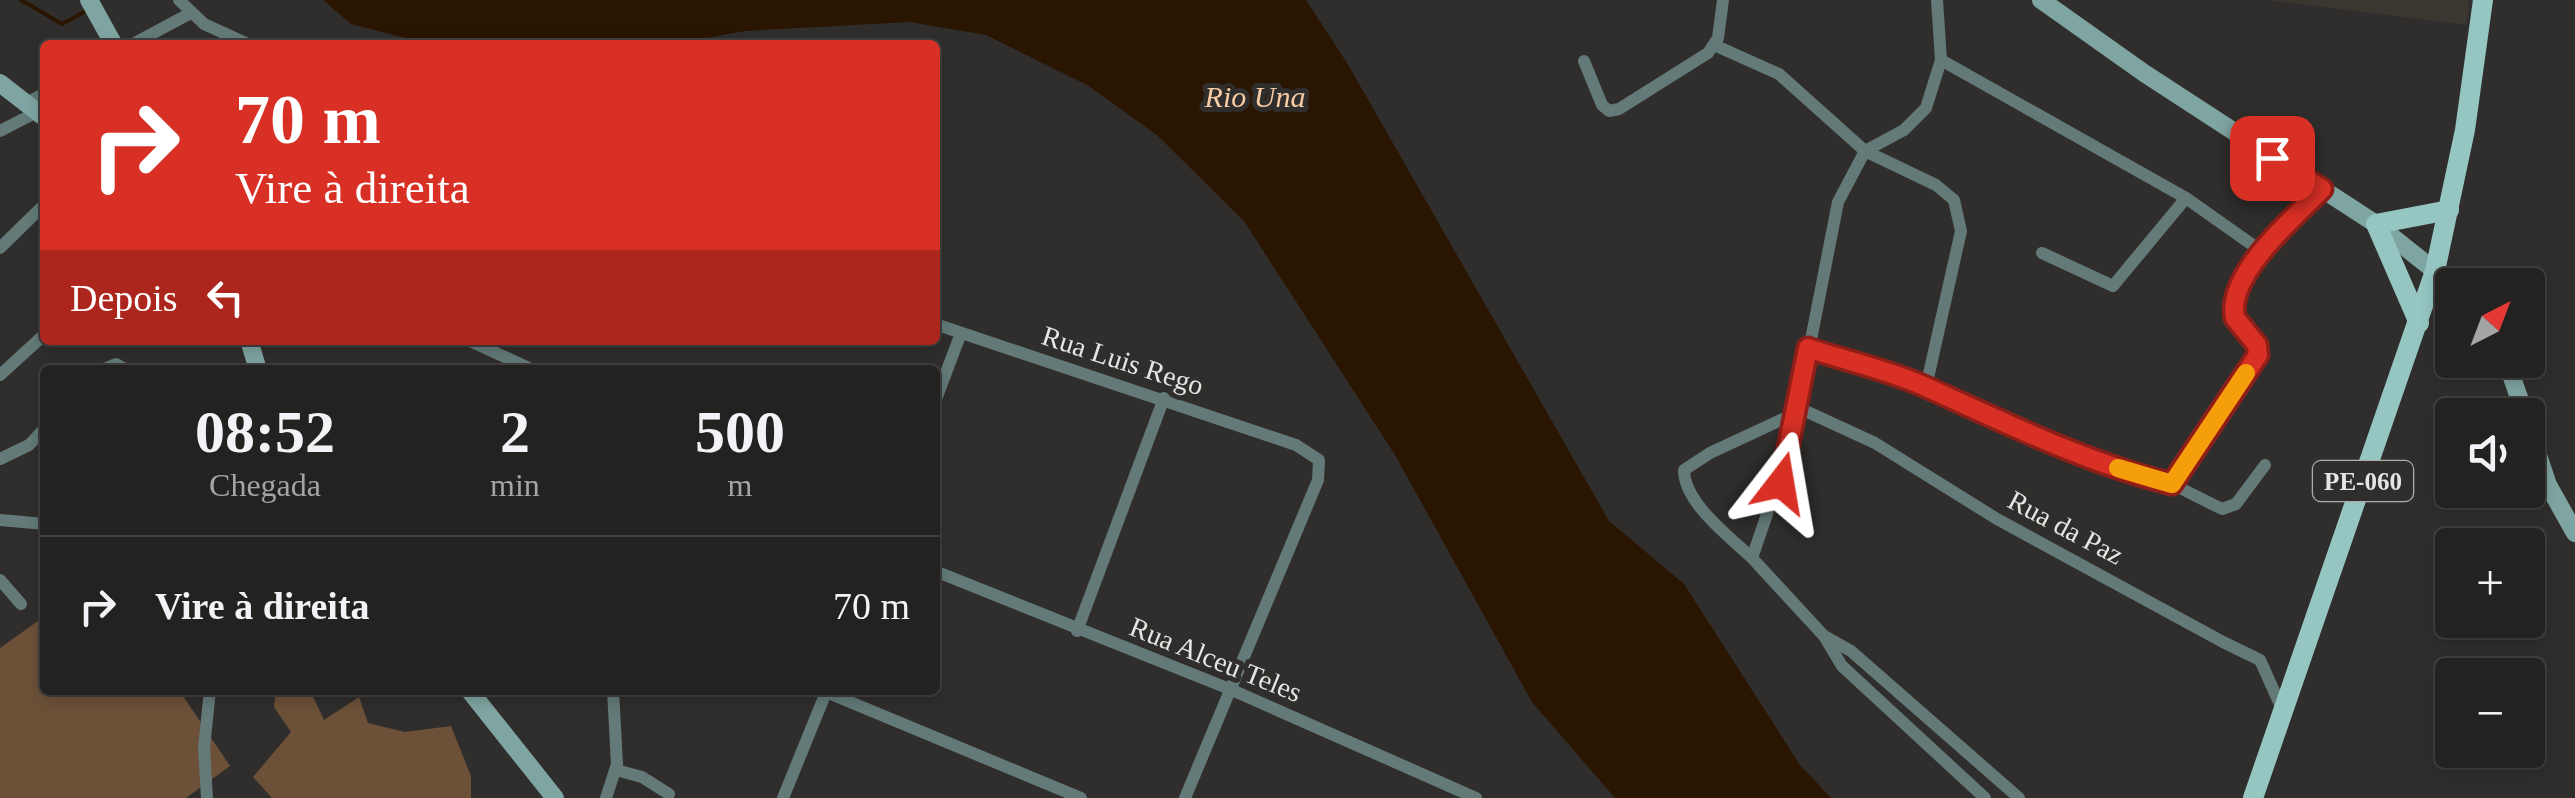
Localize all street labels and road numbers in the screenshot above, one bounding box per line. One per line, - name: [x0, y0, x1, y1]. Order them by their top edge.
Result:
- street label: Rua Luis Rego: [1038, 320, 1208, 401]
- road number: PE-060: [2313, 461, 2413, 501]
- street label: Rua da Paz: [2003, 484, 2129, 571]
- street label: Rua Alceu Teles: [1125, 611, 1306, 708]

